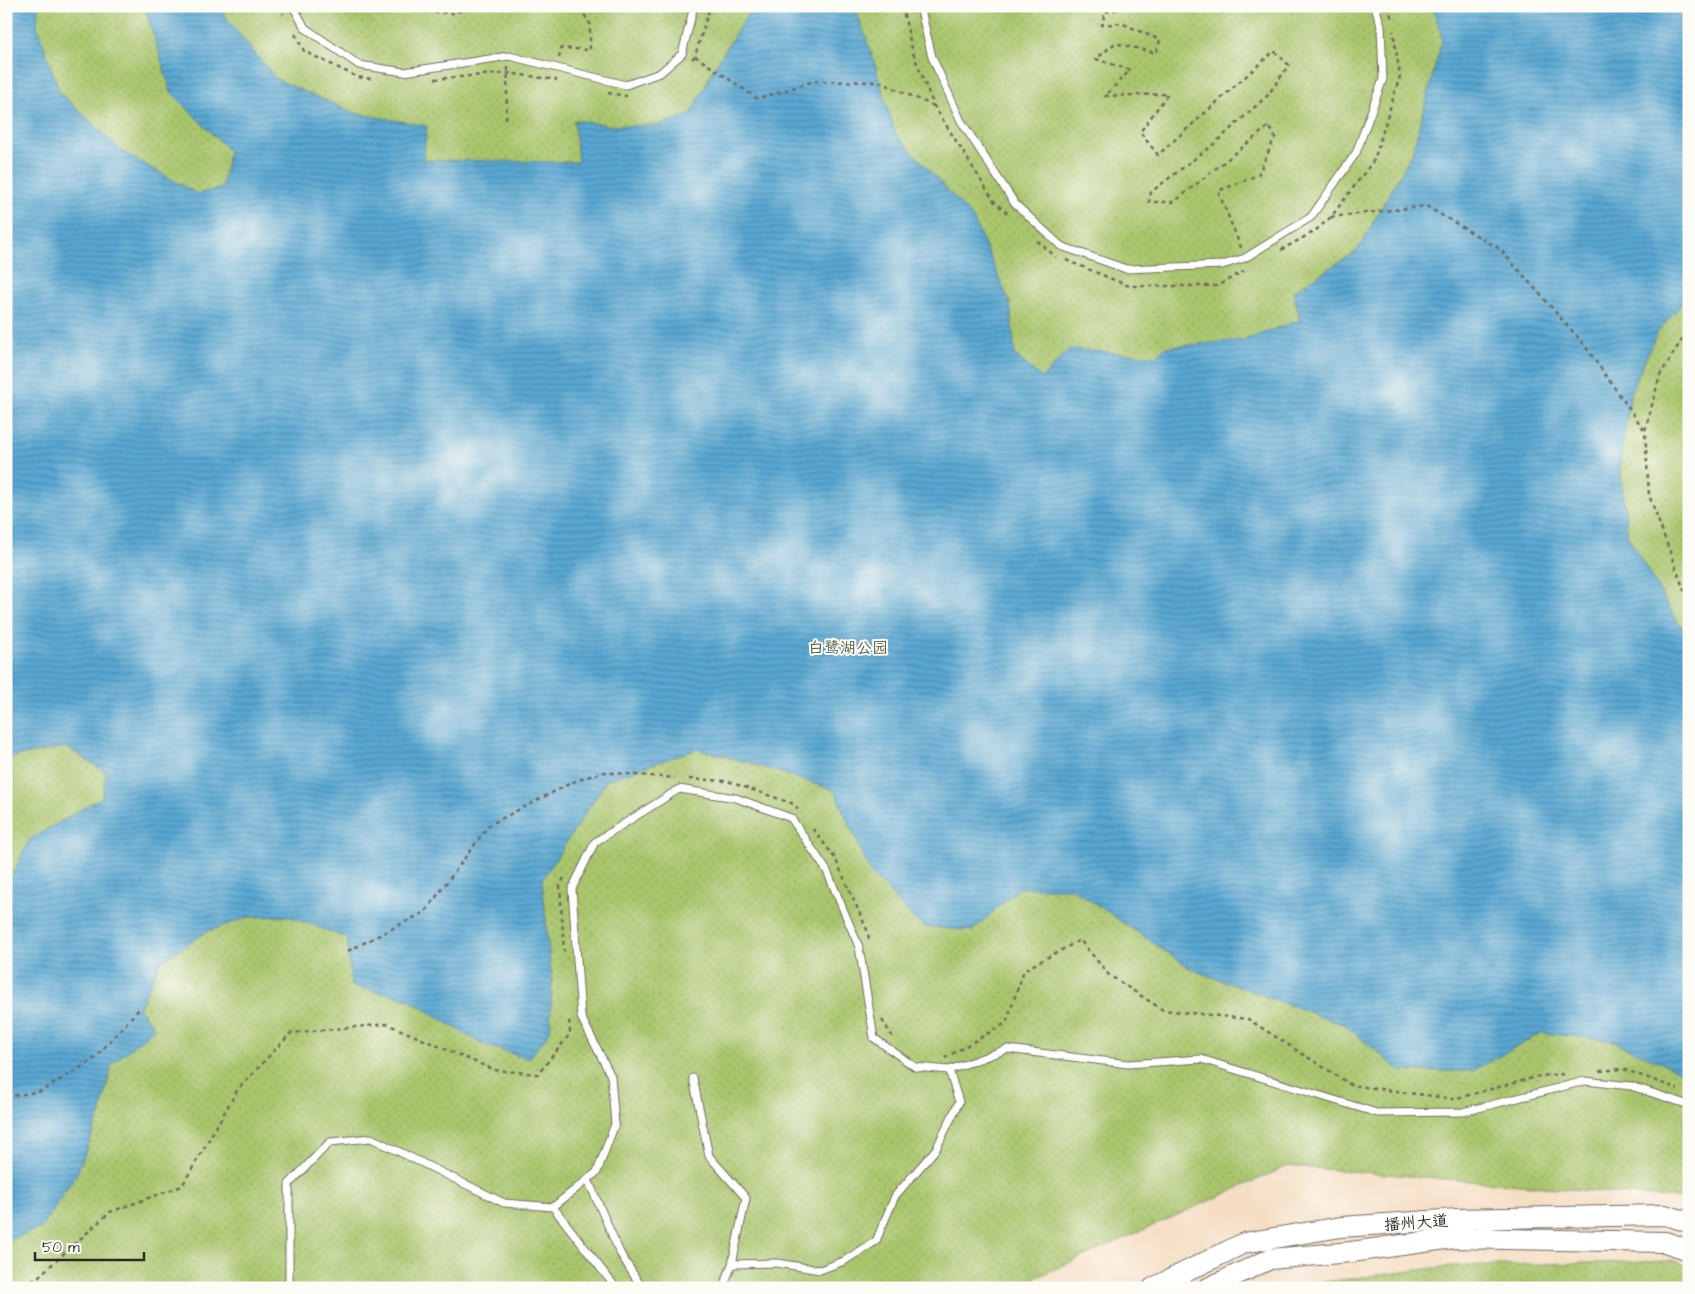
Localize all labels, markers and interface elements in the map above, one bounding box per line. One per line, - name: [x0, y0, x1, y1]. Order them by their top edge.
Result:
- park label: 白鹭湖公园: [808, 637, 888, 659]
- street label: 播州大道: [1383, 1210, 1449, 1236]
- scale bar: [35, 1229, 144, 1261]
- text: 50 m: [42, 1237, 80, 1258]

